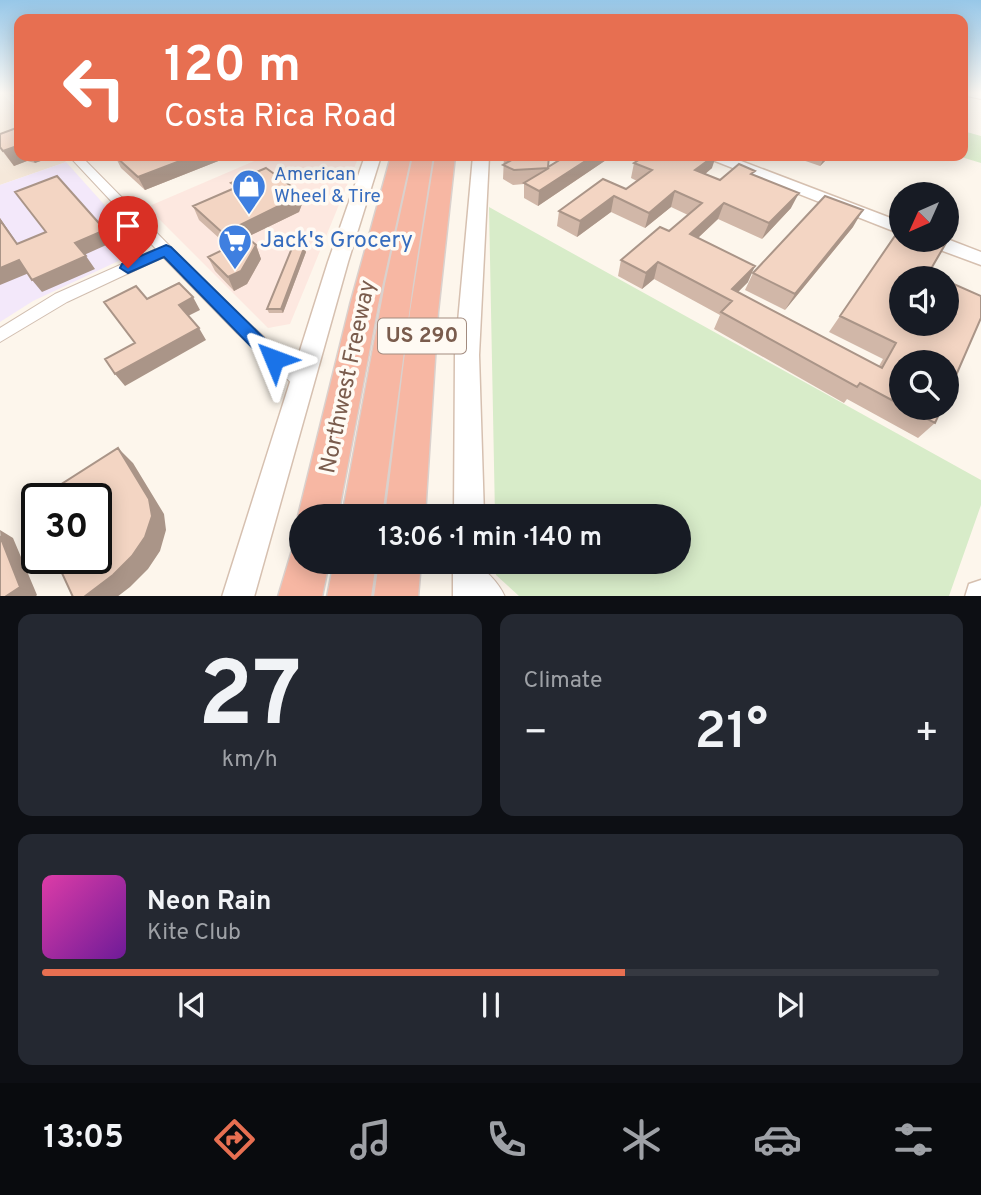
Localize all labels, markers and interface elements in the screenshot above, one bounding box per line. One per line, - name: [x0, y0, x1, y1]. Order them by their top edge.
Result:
- text: 120 m: [164, 37, 301, 99]
- icon: left: [49, 42, 140, 133]
- text: Costa Rica Road: [164, 98, 397, 138]
- place label: American Wheel & Tire: [274, 163, 381, 209]
- shop icon: American Wheel & Tire: [230, 167, 268, 216]
- north arrow: [889, 182, 959, 252]
- map controls: [889, 182, 959, 420]
- pin: [98, 196, 158, 268]
- icon: arrive: [109, 207, 147, 245]
- supermarket icon: Jack's Grocery: [216, 222, 254, 271]
- place label: Jack's Grocery: [260, 227, 413, 256]
- button: sound: [889, 266, 959, 336]
- street label: Northwest Freeway: [314, 278, 384, 476]
- road number: US 290: [378, 318, 466, 354]
- position arrow: [237, 322, 311, 396]
- button: search: [889, 350, 959, 420]
- speed limit sign: 30: [21, 483, 112, 574]
- text: 13:06 · 1 min · 140 m: [378, 522, 602, 555]
- text: 27: [198, 643, 302, 758]
- text: Climate: [524, 667, 602, 696]
- text: 21°: [694, 701, 768, 767]
- text: −: [524, 710, 548, 759]
- text: +: [914, 710, 939, 759]
- text: km/h: [222, 746, 278, 775]
- text: Neon Rain: [147, 886, 272, 919]
- text: Kite Club: [147, 919, 241, 948]
- icon: previous: [173, 986, 211, 1024]
- icon: pause: [472, 986, 510, 1024]
- icon: next: [771, 986, 809, 1024]
- icon: directions: [210, 1115, 259, 1164]
- icon: music: [346, 1115, 395, 1164]
- icon: phone: [482, 1115, 531, 1164]
- icon: climate: [617, 1115, 666, 1164]
- icon: car: [753, 1115, 802, 1164]
- icon: filters: [889, 1115, 938, 1164]
- text: 13:05: [43, 1119, 124, 1159]

